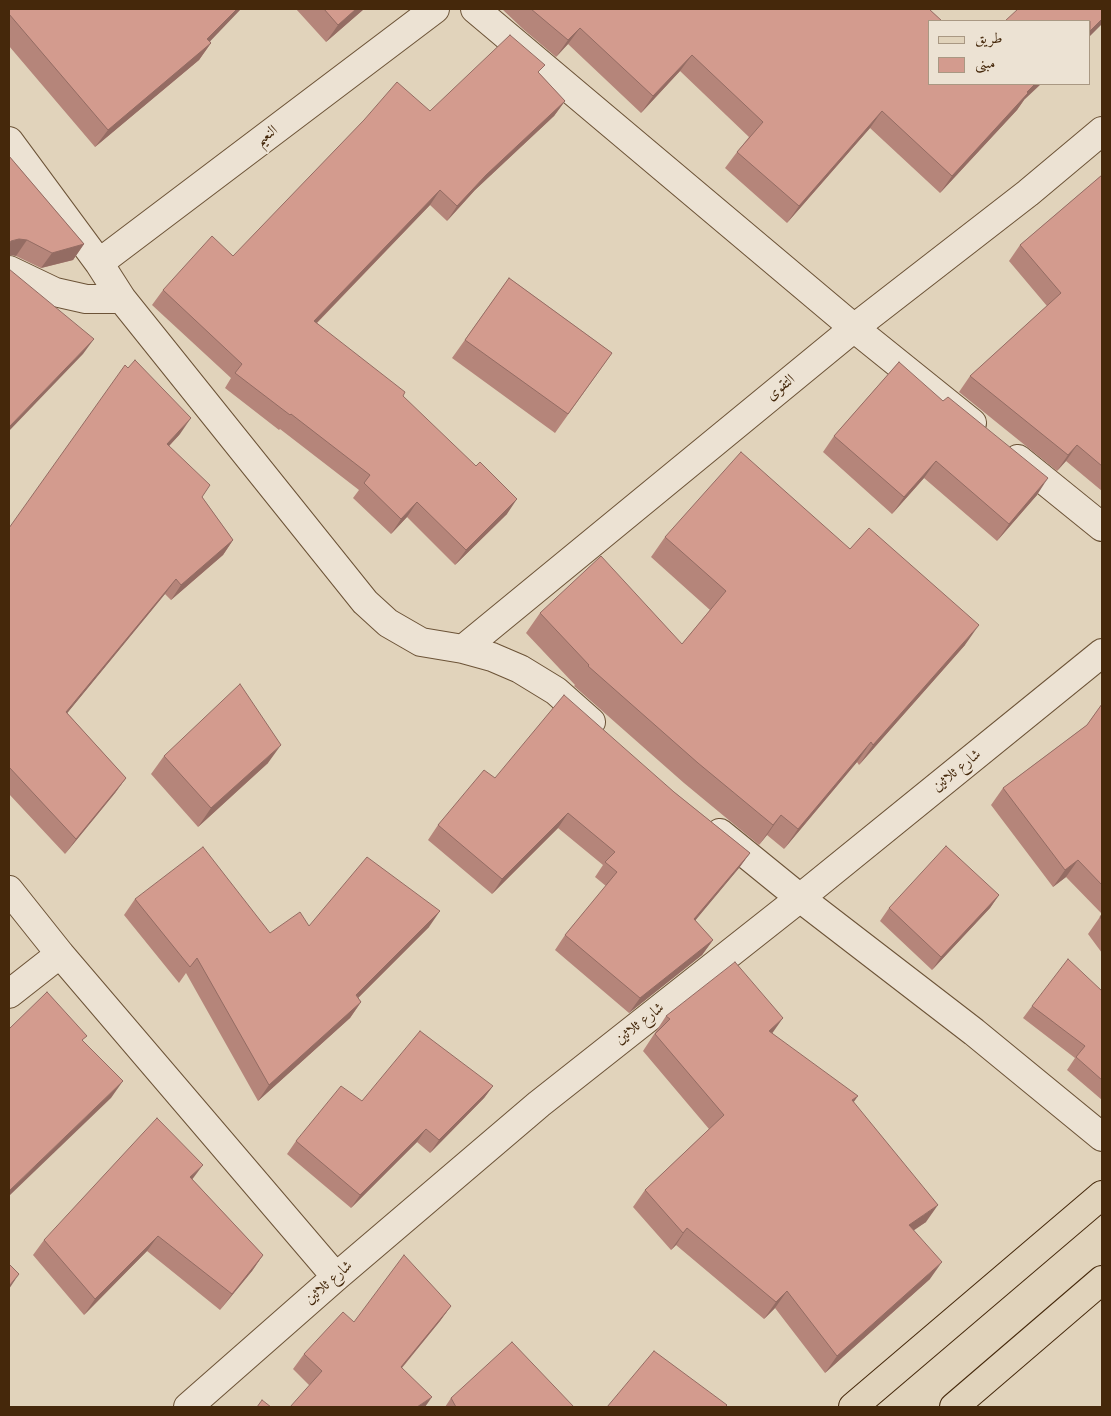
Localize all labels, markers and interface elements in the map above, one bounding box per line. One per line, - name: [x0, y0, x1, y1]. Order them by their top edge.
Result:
- legend: [928, 20, 1091, 85]
- text: طريق: [975, 28, 1002, 48]
- text: مبنى: [975, 53, 995, 73]
- street label: النعيم: [252, 122, 282, 150]
- street label: التقوى: [763, 371, 799, 405]
- street label: شارع ثلاثين: [929, 746, 985, 796]
- street label: شارع ثلاثين: [612, 999, 668, 1049]
- street label: شارع ثلاثين: [301, 1257, 357, 1309]

